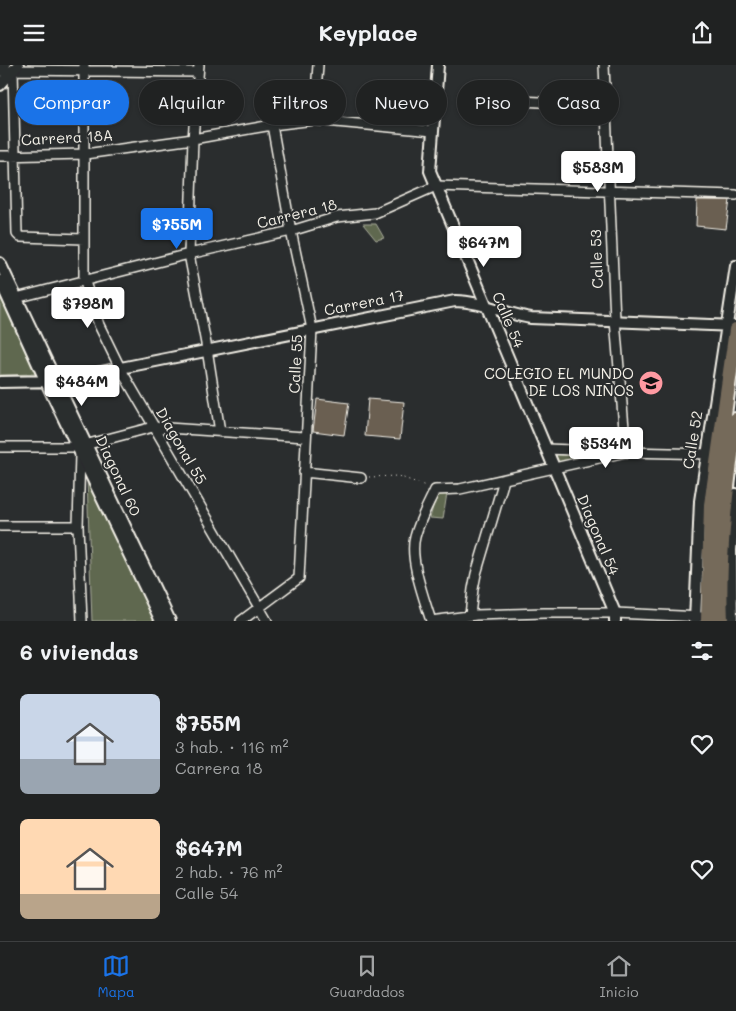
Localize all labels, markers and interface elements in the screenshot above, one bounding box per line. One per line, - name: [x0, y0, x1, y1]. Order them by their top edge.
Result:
- text: Keyplace: [318, 18, 418, 47]
- icon: menu: [20, 19, 48, 47]
- icon: share: [688, 19, 716, 47]
- chip: Comprar: [15, 80, 129, 125]
- chip: Alquilar: [139, 80, 244, 125]
- chip: Filtros: [254, 80, 346, 125]
- chip: Nuevo: [356, 80, 447, 125]
- chip: Piso: [457, 80, 529, 125]
- chip: Casa: [539, 80, 619, 125]
- street label: Carrera 18A: [20, 125, 114, 149]
- pin: $583M: [563, 151, 633, 193]
- text: $583M: [572, 156, 624, 177]
- street label: Carrera 18: [255, 193, 339, 233]
- pin: $755M: [142, 207, 212, 250]
- text: $755M: [152, 213, 202, 234]
- pin: $647M: [449, 225, 519, 268]
- street label: Calle 53: [585, 229, 607, 289]
- text: $647M: [458, 231, 510, 252]
- street label: Carrera 17: [322, 284, 406, 320]
- pin: $798M: [53, 287, 123, 329]
- street label: Calle 54: [488, 288, 530, 351]
- text: $798M: [62, 292, 114, 313]
- street label: Calle 55: [283, 334, 307, 394]
- place label: COLEGIO EL MUNDO DE LOS NIÑOS: [484, 363, 634, 400]
- pin: $484M: [47, 365, 117, 407]
- text: $484M: [55, 370, 109, 391]
- school or university icon: COLEGIO EL MUNDO DE LOS NIÑOS: [638, 370, 664, 396]
- street label: Diagonal 55: [152, 403, 212, 488]
- street label: Calle 52: [678, 409, 706, 470]
- pin: $534M: [571, 427, 641, 469]
- street label: Diagonal 60: [92, 432, 146, 519]
- text: $534M: [580, 432, 632, 453]
- street label: Diagonal 54: [573, 491, 625, 578]
- icon: filters: [688, 637, 716, 665]
- text: 6 viviendas: [20, 638, 139, 665]
- text: $755M: [175, 709, 241, 736]
- icon: home: [60, 714, 120, 774]
- icon: heart: [688, 730, 716, 758]
- text: 3 hab. · 116 m²: [175, 736, 289, 757]
- text: Carrera 18: [175, 757, 262, 778]
- text: $647M: [175, 834, 243, 861]
- icon: home: [60, 839, 120, 899]
- icon: heart: [688, 855, 716, 883]
- text: 2 hab. · 76 m²: [175, 861, 283, 882]
- text: Calle 54: [175, 882, 238, 903]
- tab: Mapa: [97, 952, 135, 1001]
- tab: Guardados: [329, 952, 405, 1001]
- tab: Inicio: [600, 952, 639, 1001]

